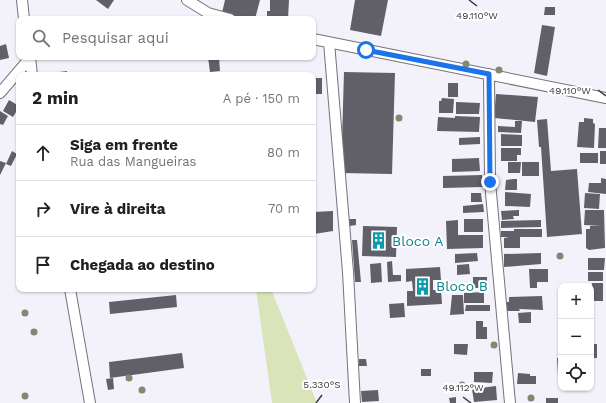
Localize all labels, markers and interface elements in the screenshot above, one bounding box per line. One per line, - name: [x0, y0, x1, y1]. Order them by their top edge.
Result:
- text: 49.110°W: [456, 10, 498, 21]
- search box: [16, 16, 316, 60]
- icon: search: [30, 27, 52, 49]
- text: Pesquisar aqui: [62, 29, 169, 47]
- route start: [357, 41, 375, 59]
- text: 49.110°W: [549, 85, 591, 96]
- text: 2 min: [32, 88, 78, 108]
- text: A pé · 150 m: [223, 91, 300, 106]
- text: Siga em frente: [70, 136, 178, 154]
- icon: ahead: [32, 142, 54, 164]
- text: 80 m: [267, 145, 300, 160]
- text: Rua das Mangueiras: [70, 154, 196, 169]
- route end: [481, 173, 499, 191]
- icon: right: [32, 198, 54, 220]
- text: Vire à direita: [70, 200, 165, 218]
- text: 70 m: [268, 201, 300, 216]
- building icon: Bloco A: [369, 231, 389, 251]
- place label: Bloco A: [392, 233, 444, 249]
- icon: arrive: [32, 254, 54, 276]
- text: Chegada ao destino: [70, 256, 215, 274]
- building icon: Bloco B: [413, 276, 433, 296]
- place label: Bloco B: [436, 278, 488, 294]
- map controls: [558, 283, 594, 391]
- button: +: [558, 283, 594, 319]
- button: −: [558, 319, 594, 355]
- button: locate: [558, 355, 594, 391]
- text: 5.330°S: [303, 379, 341, 390]
- text: 49.112°W: [442, 382, 484, 393]

